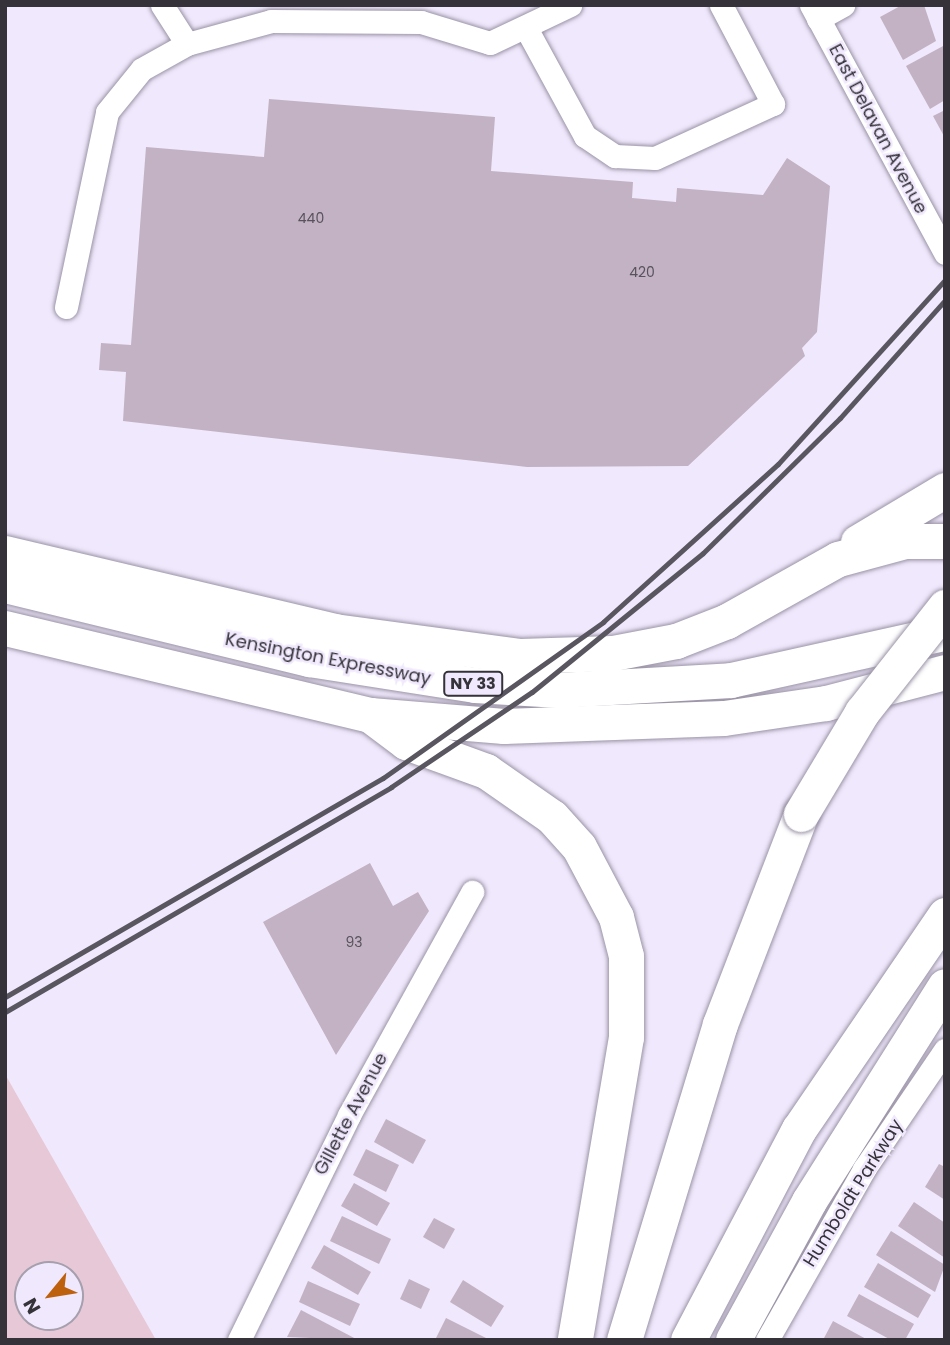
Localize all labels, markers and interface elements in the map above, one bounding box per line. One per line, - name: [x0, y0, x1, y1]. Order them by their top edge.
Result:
- street label: East Delavan Avenue: [824, 41, 932, 217]
- house number: 440: [298, 210, 324, 226]
- house number: 420: [629, 264, 655, 280]
- street label: Kensington Expressway: [223, 628, 433, 690]
- road number: NY 33: [442, 671, 504, 696]
- house number: 93: [345, 934, 363, 950]
- street label: Gillette Avenue: [310, 1049, 392, 1179]
- street label: Humboldt Parkway: [799, 1115, 907, 1271]
- north arrow: [14, 1261, 84, 1331]
- text: N: [17, 1293, 47, 1319]

